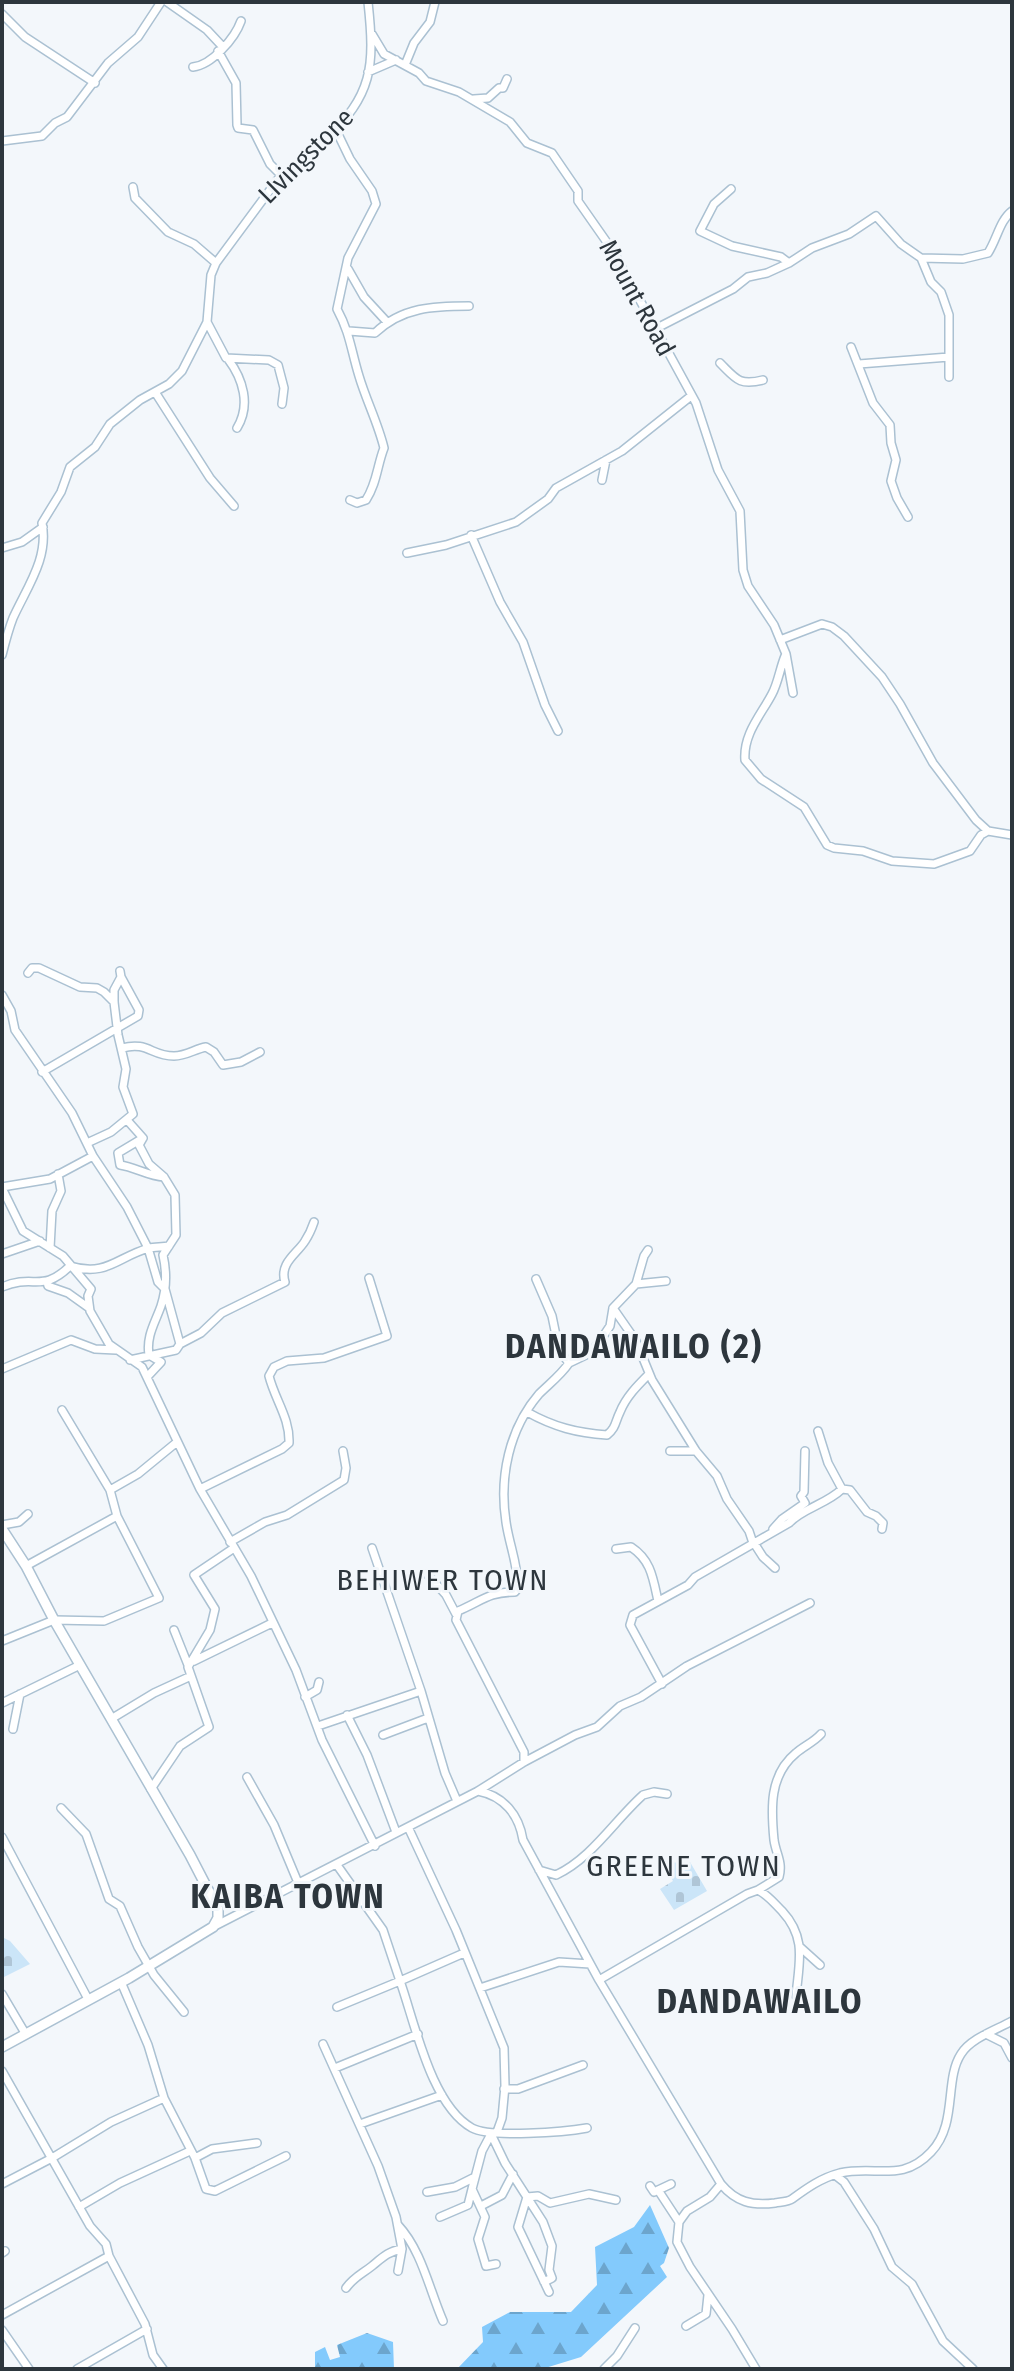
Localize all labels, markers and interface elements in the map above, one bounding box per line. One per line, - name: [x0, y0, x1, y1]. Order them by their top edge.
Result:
- street label: LIvingstone: [252, 102, 360, 210]
- street label: Mount Road: [592, 235, 682, 361]
- district label: DANDAWAILO (2): [505, 1326, 763, 1367]
- district label: BEHIWER TOWN: [337, 1562, 549, 1598]
- district label: GREENE TOWN: [586, 1848, 782, 1884]
- district label: KAIBA TOWN: [190, 1876, 386, 1917]
- district label: DANDAWAILO: [657, 1981, 863, 2022]

